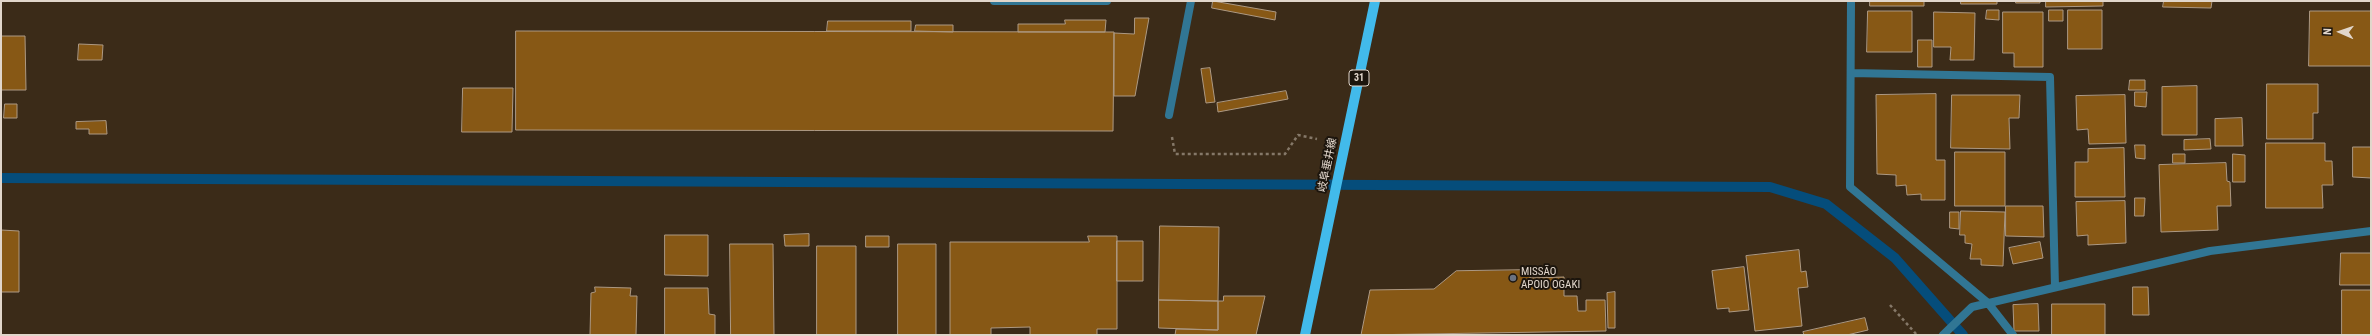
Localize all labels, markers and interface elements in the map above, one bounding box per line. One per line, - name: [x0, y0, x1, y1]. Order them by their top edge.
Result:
- north arrow: [2320, 12, 2360, 52]
- text: N: [2321, 28, 2334, 35]
- road number: 31: [1349, 70, 1369, 86]
- street label: 岐阜垂井線: [1316, 137, 1340, 193]
- place label: MISSĀO APOIO OGAKI: [1521, 265, 1580, 291]
- marker: MISSĀO APOIO OGAKI: [1508, 273, 1518, 283]

